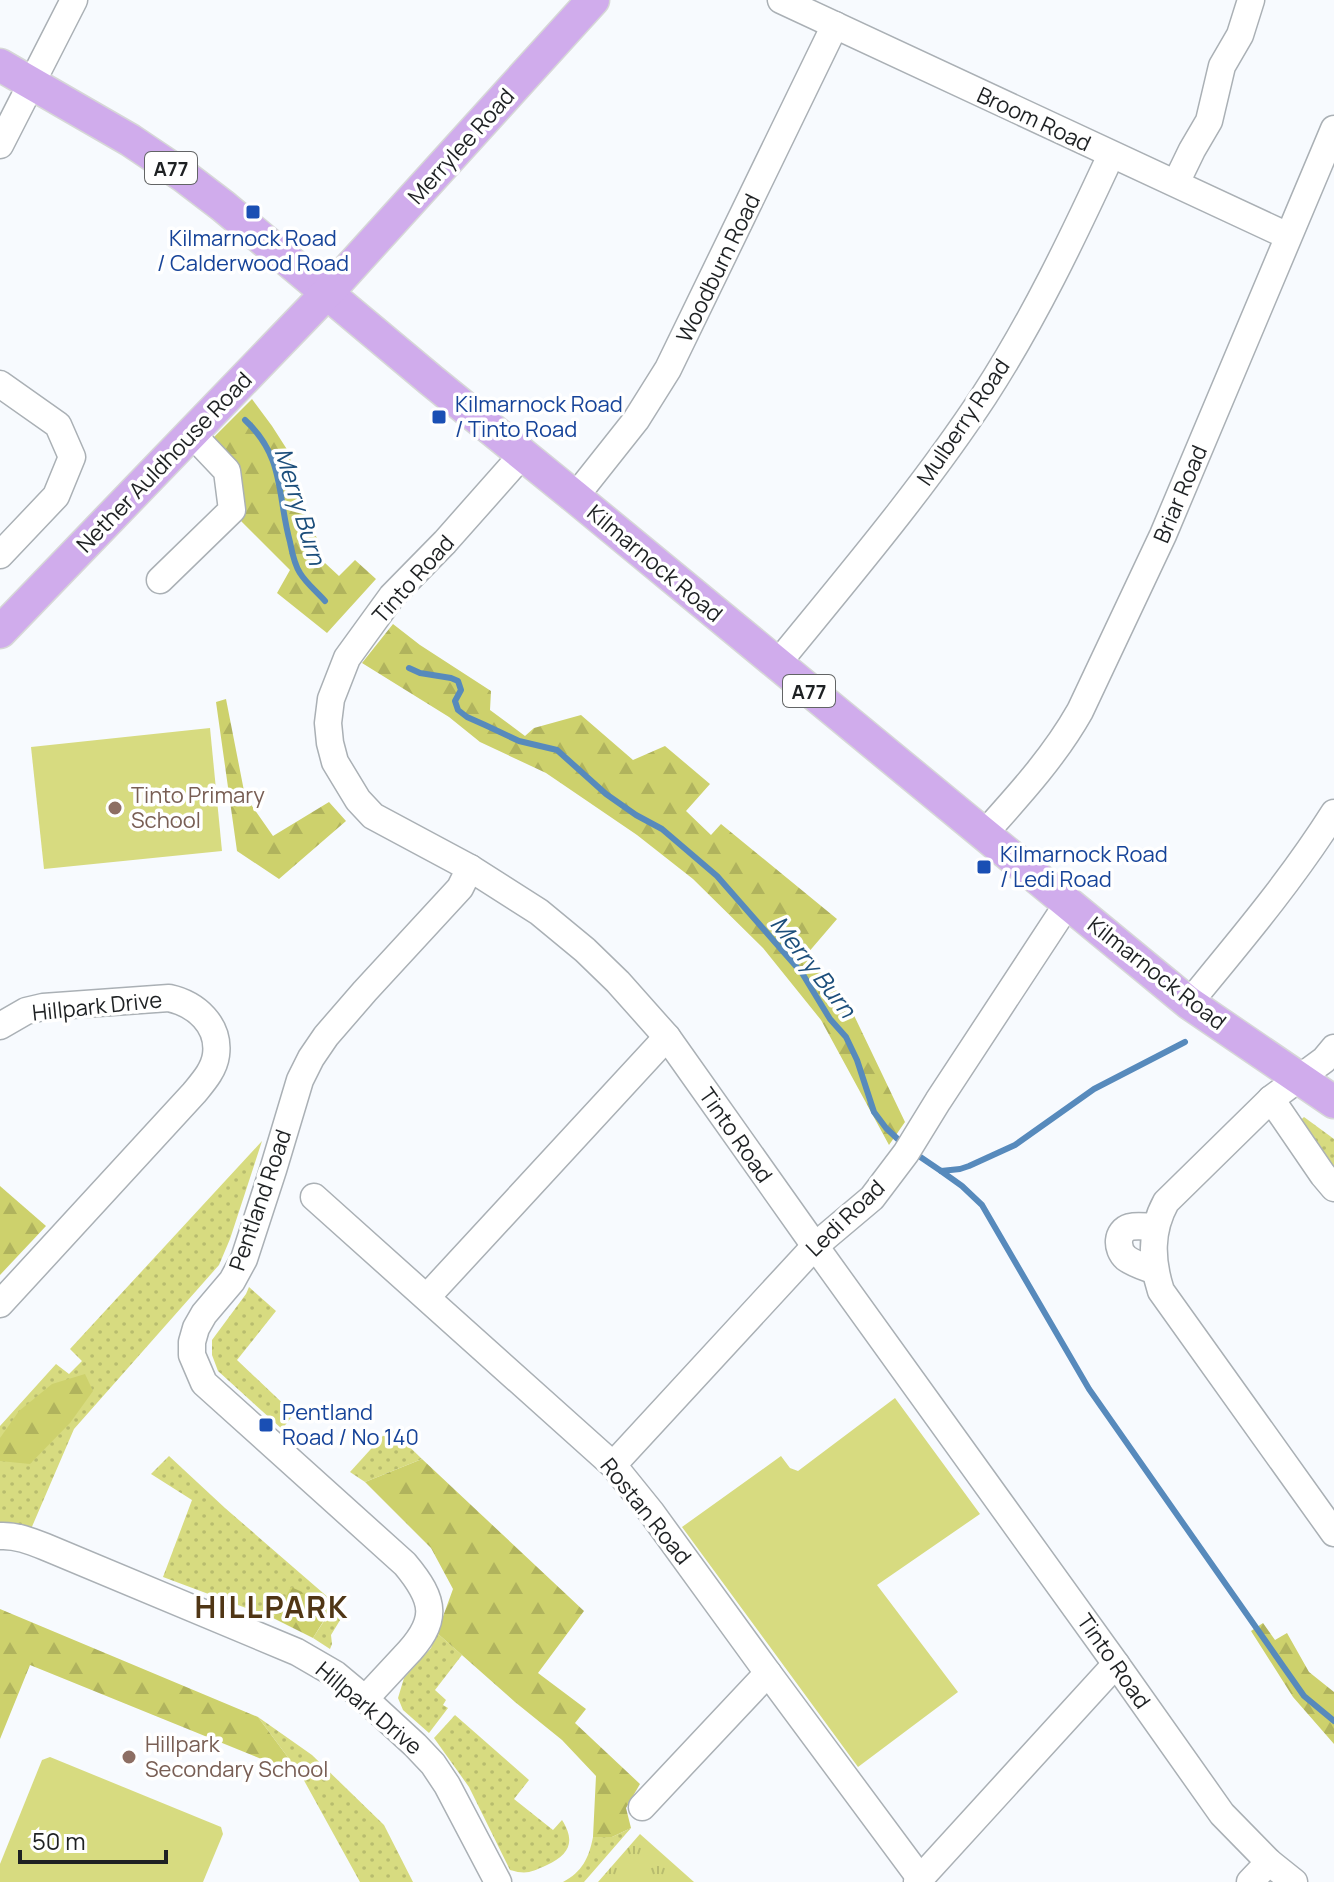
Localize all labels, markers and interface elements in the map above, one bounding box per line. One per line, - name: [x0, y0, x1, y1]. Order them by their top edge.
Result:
- street label: Broom Road: [972, 80, 1096, 158]
- street label: Merrylee Road: [401, 82, 521, 210]
- road number: A77: [145, 152, 197, 184]
- street label: Woodburn Road: [669, 189, 767, 347]
- marker: Kilmarnock Road / Calderwood Road: [244, 203, 262, 221]
- place label: Kilmarnock Road / Calderwood Road: [157, 223, 349, 278]
- street label: Mulberry Road: [910, 353, 1016, 491]
- street label: Nether Auldhouse Road: [70, 365, 258, 559]
- place label: Kilmarnock Road / Tinto Road: [455, 389, 623, 444]
- marker: Kilmarnock Road / Tinto Road: [430, 408, 448, 426]
- street label: Briar Road: [1146, 441, 1214, 547]
- water label: Merry Burn: [268, 443, 335, 569]
- street label: Kilmarnock Road: [581, 498, 729, 628]
- street label: Tinto Road: [365, 528, 461, 630]
- road number: A77: [783, 675, 835, 707]
- place label: Tinto Primary School: [131, 780, 265, 835]
- marker: Tinto Primary School: [106, 799, 124, 817]
- place label: Kilmarnock Road / Ledi Road: [1000, 839, 1168, 894]
- marker: Kilmarnock Road / Ledi Road: [975, 858, 993, 876]
- water label: Merry Burn: [764, 908, 865, 1024]
- street label: Kilmarnock Road: [1082, 910, 1232, 1036]
- street label: Hillpark Drive: [31, 984, 164, 1028]
- street label: Tinto Road: [692, 1082, 780, 1188]
- street label: Pentland Road: [222, 1125, 298, 1275]
- street label: Ledi Road: [799, 1173, 891, 1263]
- place label: Pentland Road / No 140: [282, 1397, 419, 1452]
- marker: Pentland Road / No 140: [257, 1416, 275, 1434]
- street label: Rostan Road: [594, 1451, 698, 1571]
- district label: HILLPARK: [194, 1586, 350, 1627]
- street label: Tinto Road: [1070, 1608, 1158, 1714]
- street label: Hillpark Drive: [309, 1655, 429, 1761]
- place label: Hillpark Secondary School: [145, 1729, 328, 1784]
- marker: Hillpark Secondary School: [120, 1748, 138, 1766]
- scale bar: [20, 1814, 166, 1864]
- text: 50 m: [32, 1824, 86, 1857]

